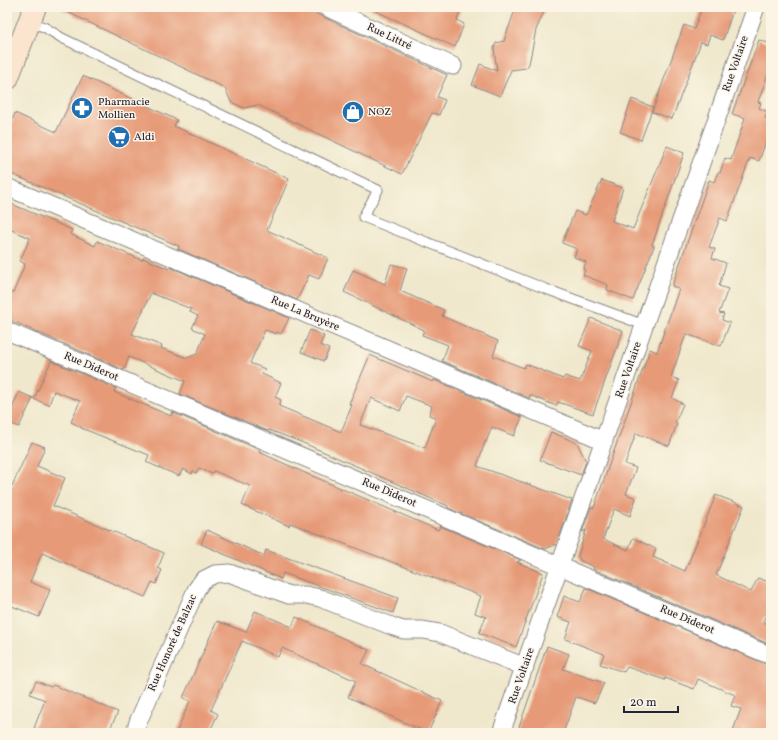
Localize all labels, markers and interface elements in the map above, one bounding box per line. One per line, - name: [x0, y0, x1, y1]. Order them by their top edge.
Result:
- street label: Rue Littré: [364, 20, 414, 54]
- street label: Rue Voltaire: [719, 34, 753, 94]
- pharmacy icon: Pharmacie Mollien: [69, 95, 95, 121]
- place label: Pharmacie Mollien: [98, 95, 150, 123]
- shop icon: NOZ: [340, 99, 366, 125]
- place label: NOZ: [368, 105, 391, 120]
- supermarket icon: Aldi: [106, 124, 132, 150]
- place label: Aldi: [134, 130, 155, 145]
- street label: Rue La Bruyère: [268, 293, 342, 335]
- street label: Rue Voltaire: [612, 340, 646, 400]
- street label: Rue Diderot: [61, 349, 121, 385]
- street label: Rue Diderot: [359, 475, 419, 511]
- street label: Rue Honoré de Balzac: [145, 592, 201, 694]
- street label: Rue Diderot: [657, 602, 717, 638]
- street label: Rue Voltaire: [505, 646, 539, 706]
- scale bar: [624, 688, 678, 714]
- text: 20 m: [630, 695, 657, 711]

